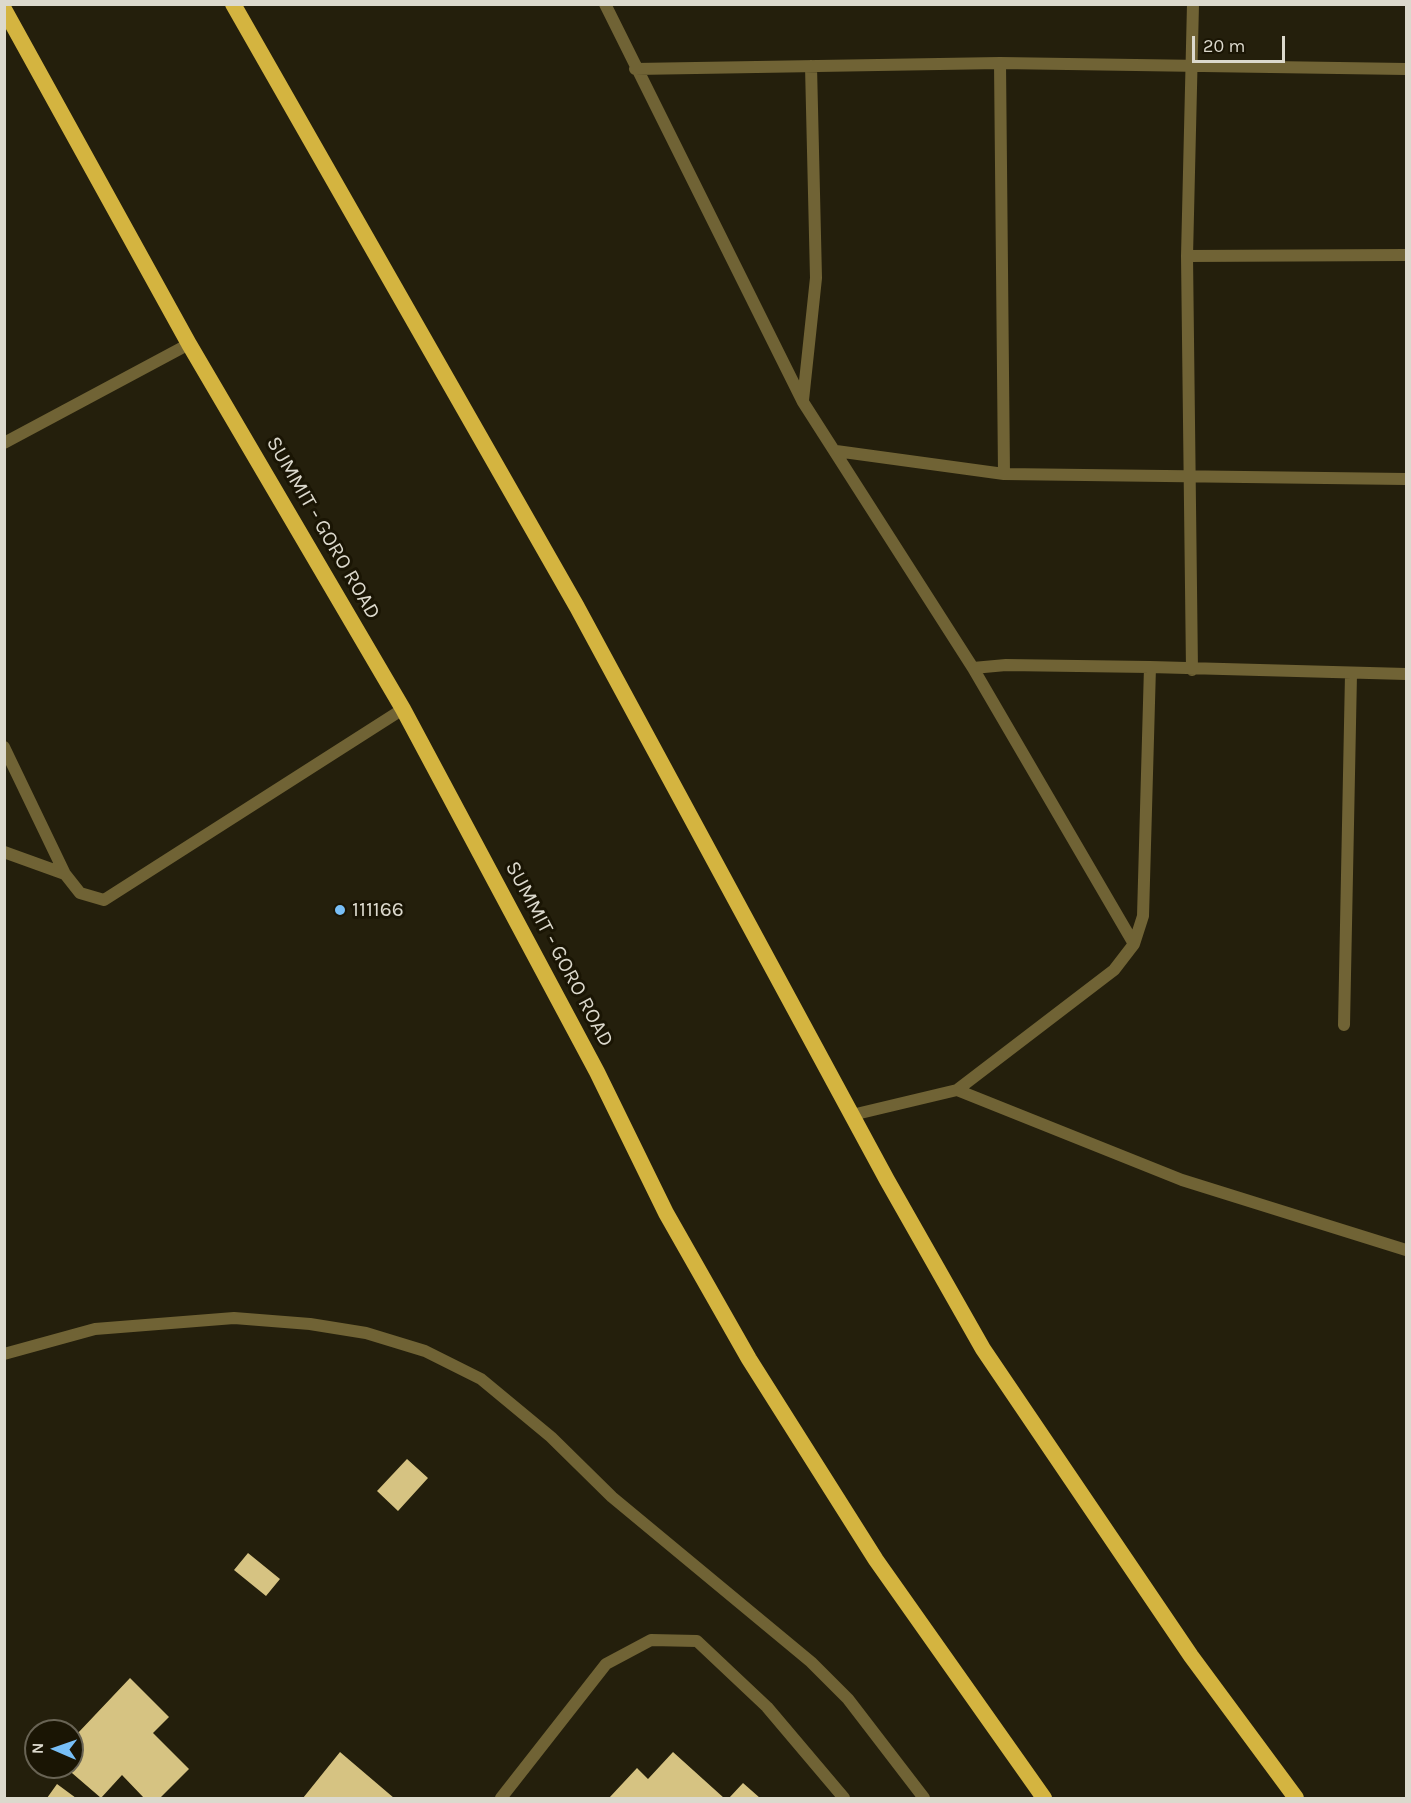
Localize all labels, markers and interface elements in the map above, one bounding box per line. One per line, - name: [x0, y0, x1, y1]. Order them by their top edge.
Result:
- scale bar: [1195, 24, 1288, 62]
- text: 20 m: [1203, 35, 1245, 57]
- street label: SUMMIT - GORO ROAD: [260, 432, 386, 624]
- street label: SUMMIT - GORO ROAD: [499, 857, 619, 1051]
- place label: 111166: [352, 897, 404, 923]
- marker: 111166: [333, 903, 347, 917]
- north arrow: [24, 1719, 84, 1779]
- text: N: [28, 1742, 47, 1755]

